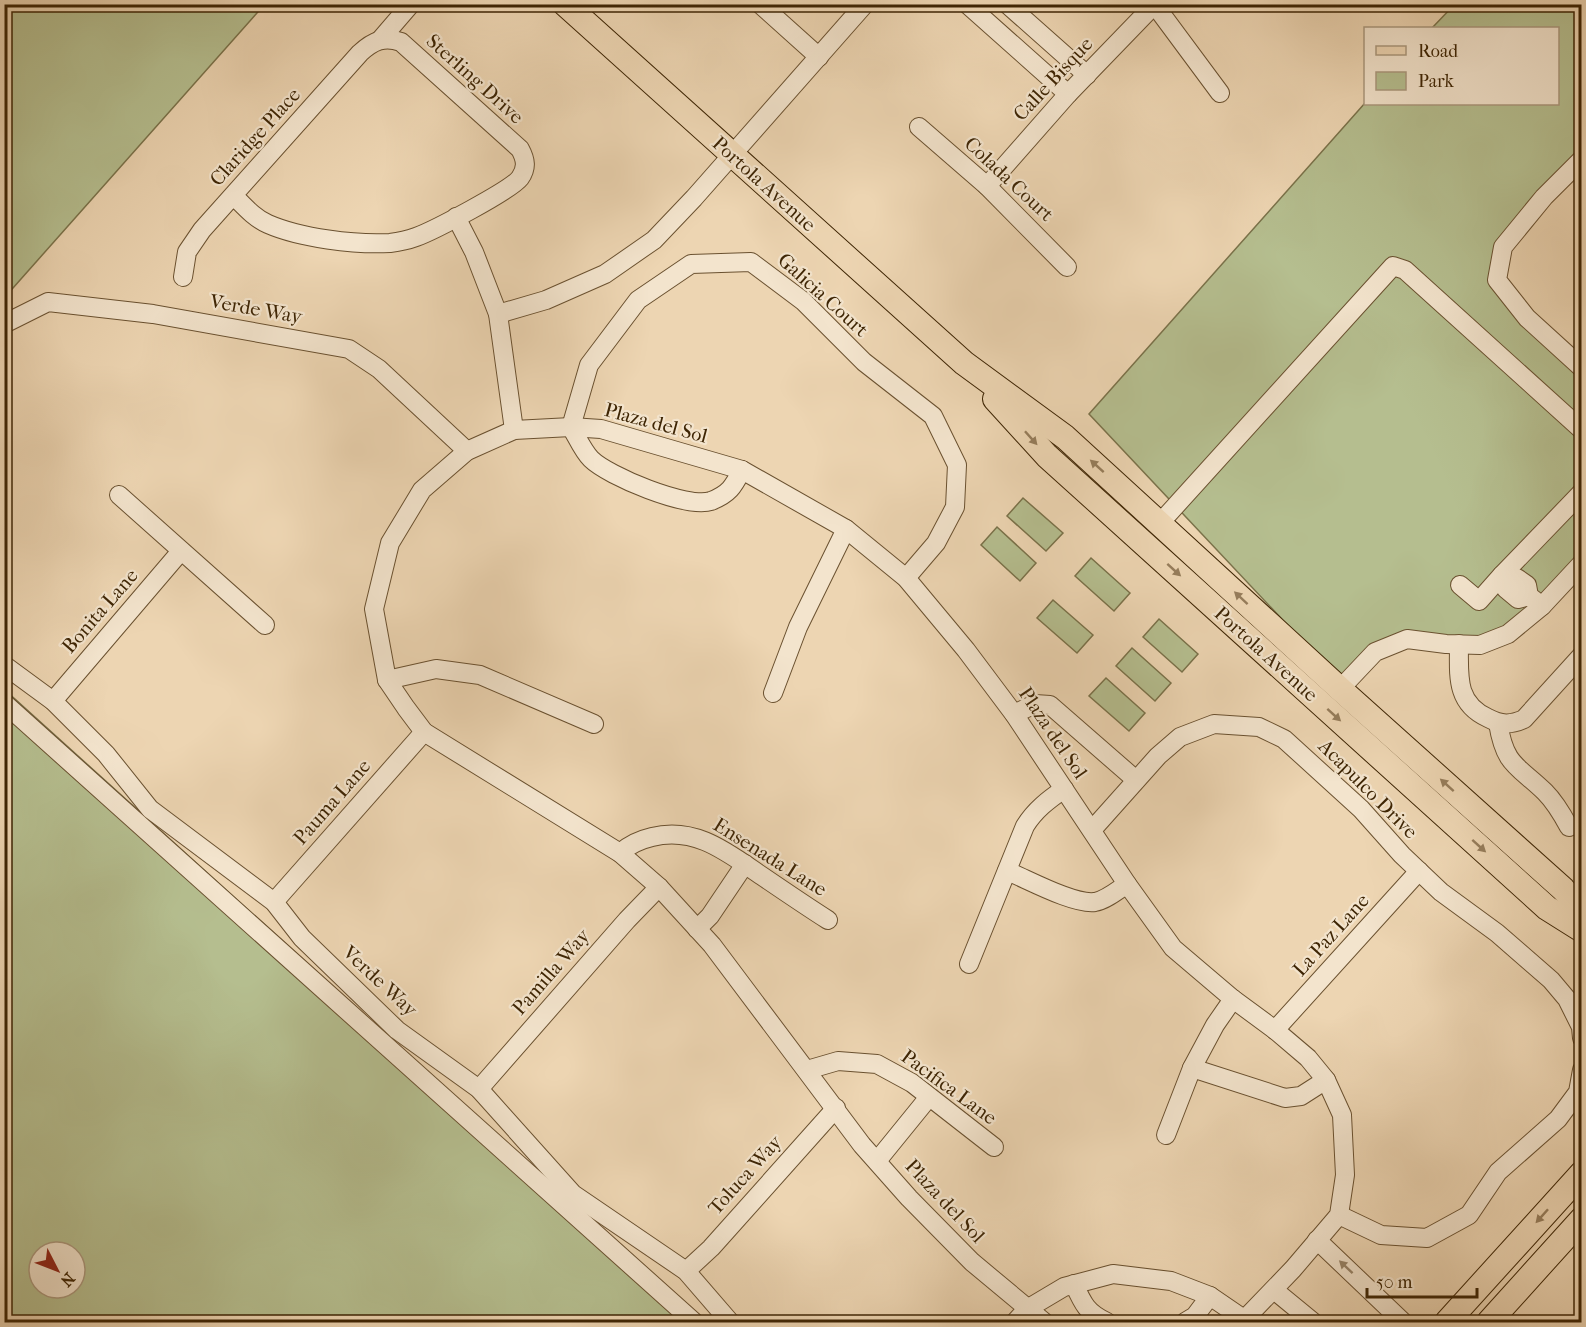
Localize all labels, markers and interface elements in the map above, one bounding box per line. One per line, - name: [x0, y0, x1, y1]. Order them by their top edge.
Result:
- legend: [1364, 27, 1559, 105]
- street label: Sterling Drive: [422, 29, 528, 129]
- street label: Calle Bisque: [1009, 32, 1097, 125]
- text: Road: [1418, 41, 1458, 62]
- text: Park: [1418, 71, 1455, 92]
- street label: Claridge Place: [205, 83, 305, 191]
- street label: Portola Avenue: [708, 132, 820, 236]
- street label: Colada Court: [960, 132, 1058, 226]
- street label: Galicia Court: [773, 248, 873, 342]
- street label: Verde Way: [207, 289, 305, 329]
- street label: Plaza del Sol: [602, 398, 710, 448]
- one-way arrow: [1024, 430, 1037, 445]
- one-way arrow: [1090, 460, 1105, 473]
- one-way arrow: [1166, 563, 1181, 576]
- street label: Bonita Lane: [57, 564, 143, 658]
- one-way arrow: [1233, 591, 1248, 605]
- street label: Portola Avenue: [1210, 602, 1322, 706]
- street label: Plaza del Sol: [1014, 683, 1092, 784]
- one-way arrow: [1326, 708, 1341, 721]
- street label: Acapulco Drive: [1313, 734, 1422, 843]
- street label: Pauma Lane: [289, 755, 375, 849]
- one-way arrow: [1440, 778, 1455, 792]
- street label: Ensenada Lane: [709, 813, 831, 901]
- one-way arrow: [1471, 839, 1486, 853]
- street label: La Paz Lane: [1288, 889, 1374, 981]
- street label: Pamilla Way: [508, 923, 595, 1020]
- street label: Verde Way: [337, 940, 423, 1022]
- street label: Pacifica Lane: [897, 1045, 1001, 1129]
- street label: Toluca Way: [704, 1130, 787, 1219]
- street label: Plaza del Sol: [901, 1155, 990, 1248]
- one-way arrow: [1536, 1208, 1549, 1223]
- north arrow: [27, 1240, 87, 1300]
- one-way arrow: [1340, 1261, 1354, 1275]
- scale bar: [1367, 1261, 1476, 1299]
- text: N: [56, 1269, 79, 1291]
- text: 50 m: [1376, 1272, 1413, 1293]

